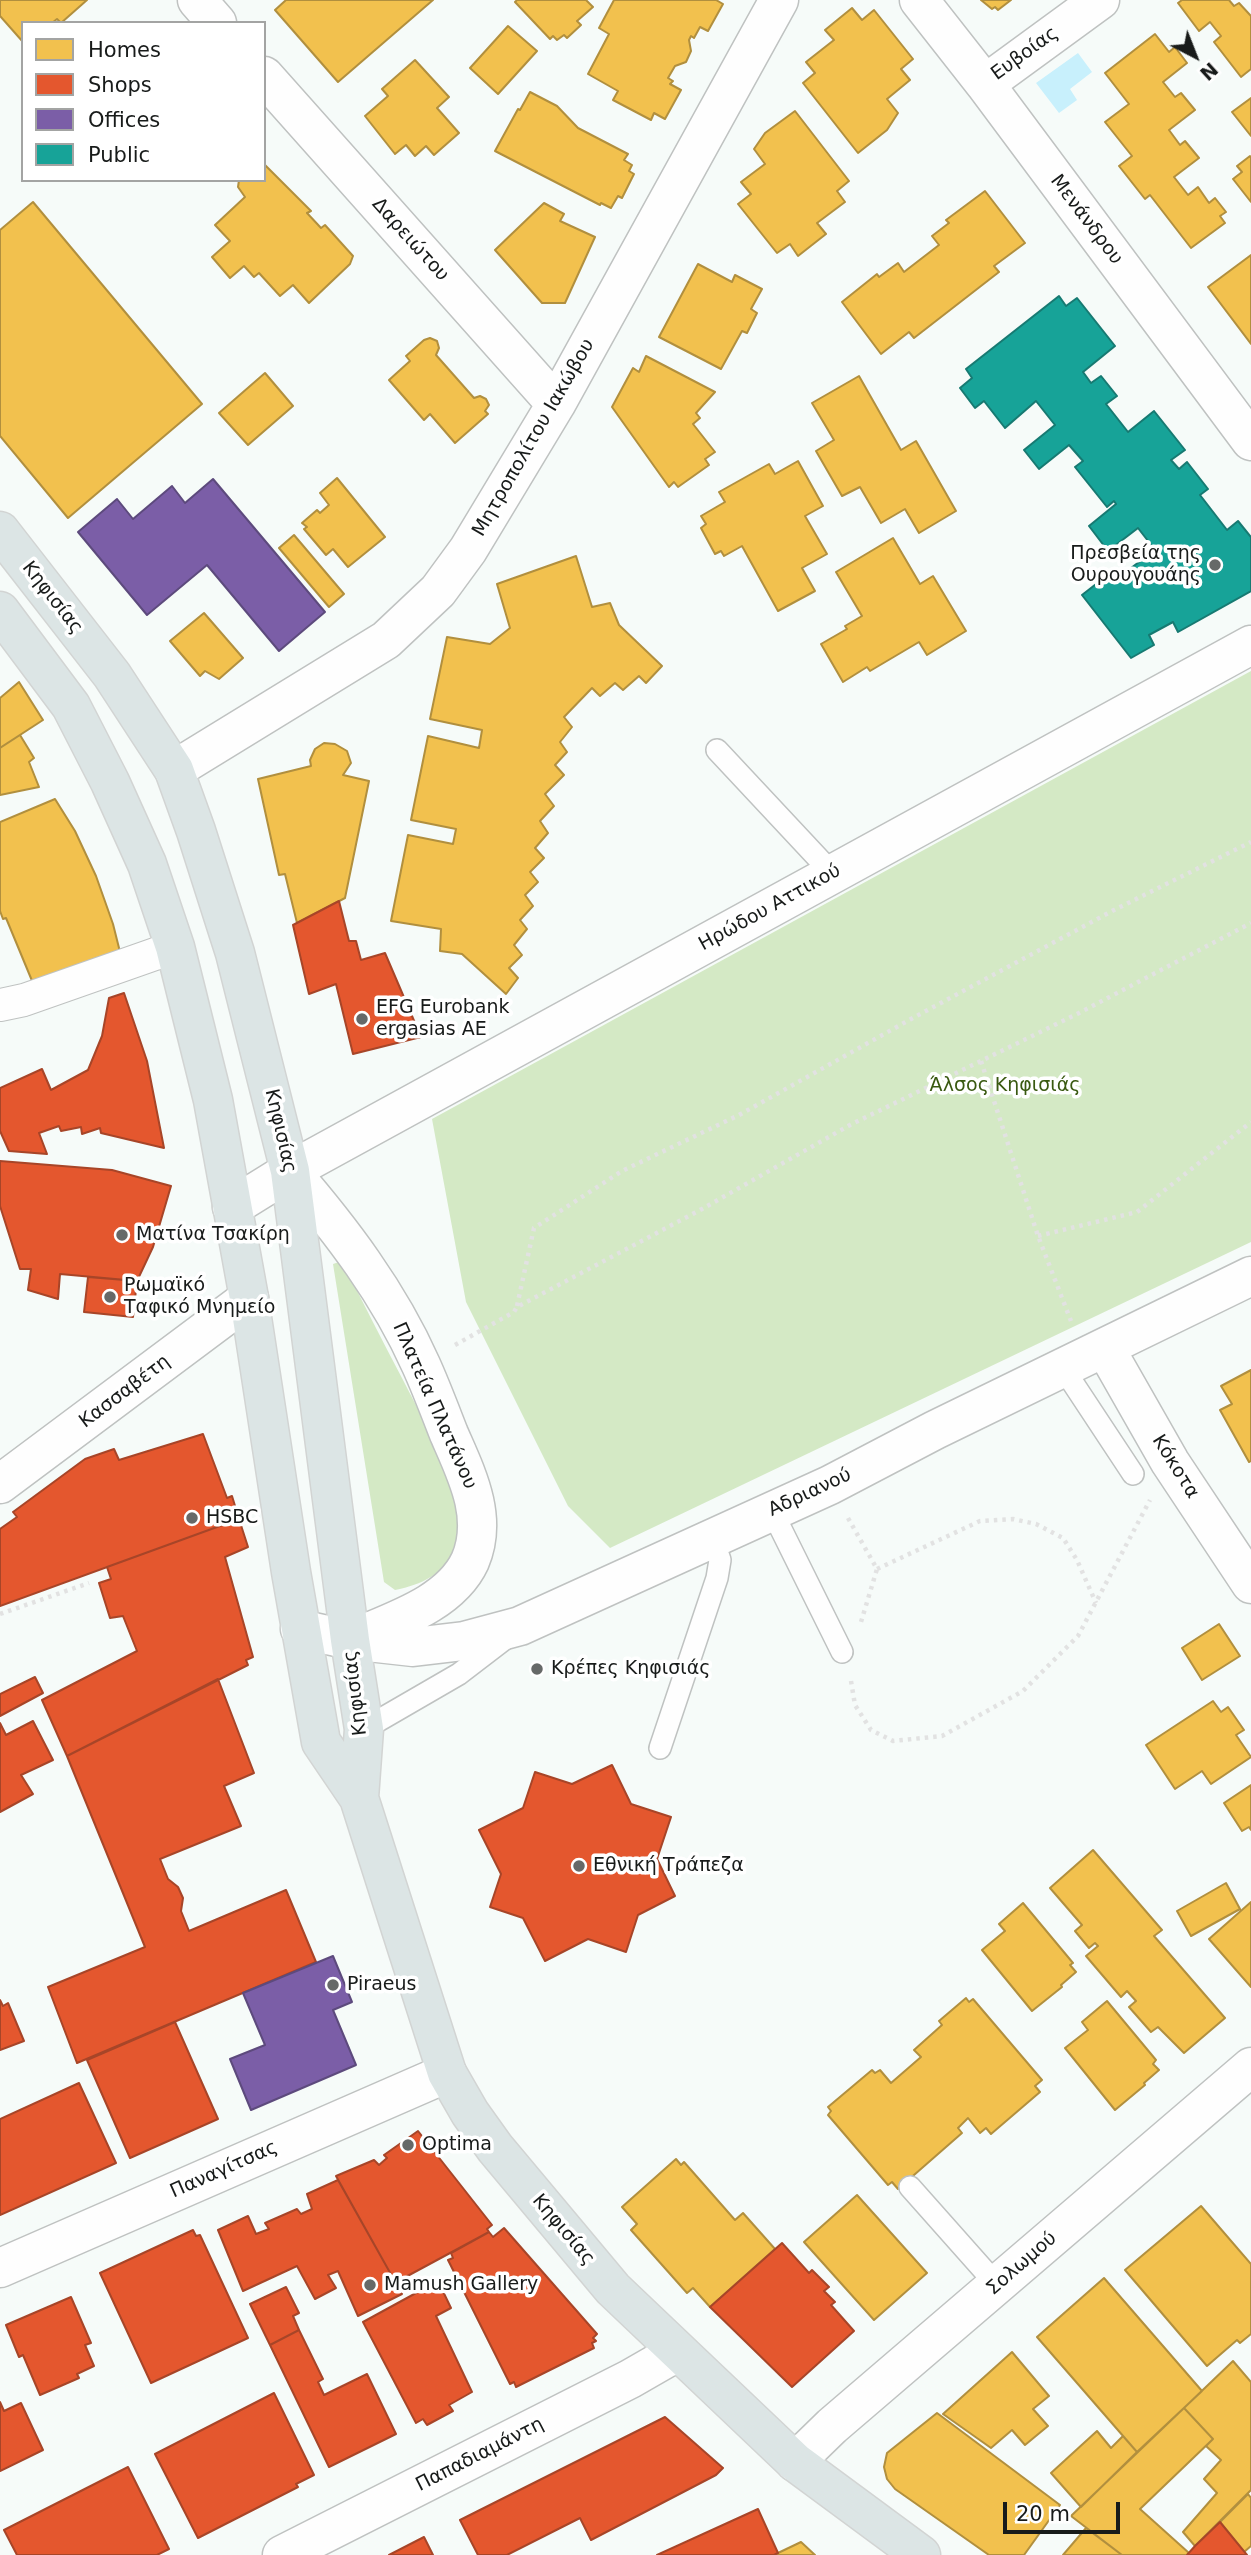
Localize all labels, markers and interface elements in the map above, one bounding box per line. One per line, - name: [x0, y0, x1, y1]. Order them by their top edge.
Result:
- legend: [21, 21, 266, 182]
- north arrow: [1160, 21, 1230, 91]
- street label: Ευβοίας: [987, 22, 1063, 86]
- text: Homes: [88, 38, 161, 62]
- text: N: [1196, 58, 1222, 85]
- text: Shops: [88, 73, 152, 97]
- text: Offices: [88, 108, 160, 132]
- text: Public: [88, 143, 150, 167]
- street label: Μενάνδρου: [1045, 171, 1127, 269]
- street label: Δαρειώτου: [367, 194, 453, 286]
- street label: Μητροπολίτου Ιακώβου: [468, 335, 600, 541]
- place label: Πρεσβεία της Ουρουγουάης: [1070, 543, 1201, 587]
- street label: Κηφισίας: [17, 557, 87, 639]
- marker: Πρεσβεία της Ουρουγουάης: [1207, 557, 1223, 573]
- street label: Ηρώδου Αττικού: [695, 860, 845, 956]
- place label: EFG Eurobank ergasias AE: [376, 997, 510, 1041]
- marker: EFG Eurobank ergasias AE: [354, 1011, 370, 1027]
- park label: Άλσος Κηφισιάς: [930, 1075, 1080, 1097]
- street label: Κηφισίας: [259, 1087, 301, 1175]
- place label: Ματίνα Τσακίρη: [136, 1224, 290, 1246]
- marker: Ματίνα Τσακίρη: [114, 1227, 130, 1243]
- place label: Ρωμαϊκό Ταφικό Μνημείο: [124, 1275, 275, 1319]
- marker: Ρωμαϊκό Ταφικό Μνημείο: [102, 1289, 118, 1305]
- street label: Πλατεία Πλατάνου: [387, 1319, 481, 1493]
- street label: Κασσαβέτη: [75, 1351, 175, 1433]
- street label: Κόκοτα: [1147, 1431, 1203, 1503]
- street label: Αδριανού: [765, 1464, 855, 1522]
- place label: HSBC: [206, 1507, 258, 1529]
- marker: HSBC: [184, 1510, 200, 1526]
- street label: Κηφισίας: [339, 1649, 373, 1737]
- place label: Κρέπες Κηφισιάς: [551, 1658, 710, 1680]
- marker: Κρέπες Κηφισιάς: [529, 1661, 545, 1677]
- place label: Εθνική Τράπεζα: [593, 1855, 744, 1877]
- marker: Εθνική Τράπεζα: [571, 1858, 587, 1874]
- place label: Piraeus: [347, 1974, 416, 1996]
- marker: Piraeus: [325, 1977, 341, 1993]
- place label: Optima: [422, 2134, 492, 2156]
- street label: Παναγίτσας: [167, 2136, 281, 2204]
- marker: Optima: [400, 2137, 416, 2153]
- street label: Κηφισίας: [527, 2190, 599, 2270]
- street label: Σολωμού: [982, 2227, 1062, 2301]
- place label: Mamush Gallery: [384, 2274, 538, 2296]
- marker: Mamush Gallery: [362, 2277, 378, 2293]
- street label: Παπαδιαμάντη: [412, 2413, 548, 2497]
- scale bar: [1006, 2488, 1123, 2532]
- text: 20 m: [1016, 2502, 1070, 2526]

